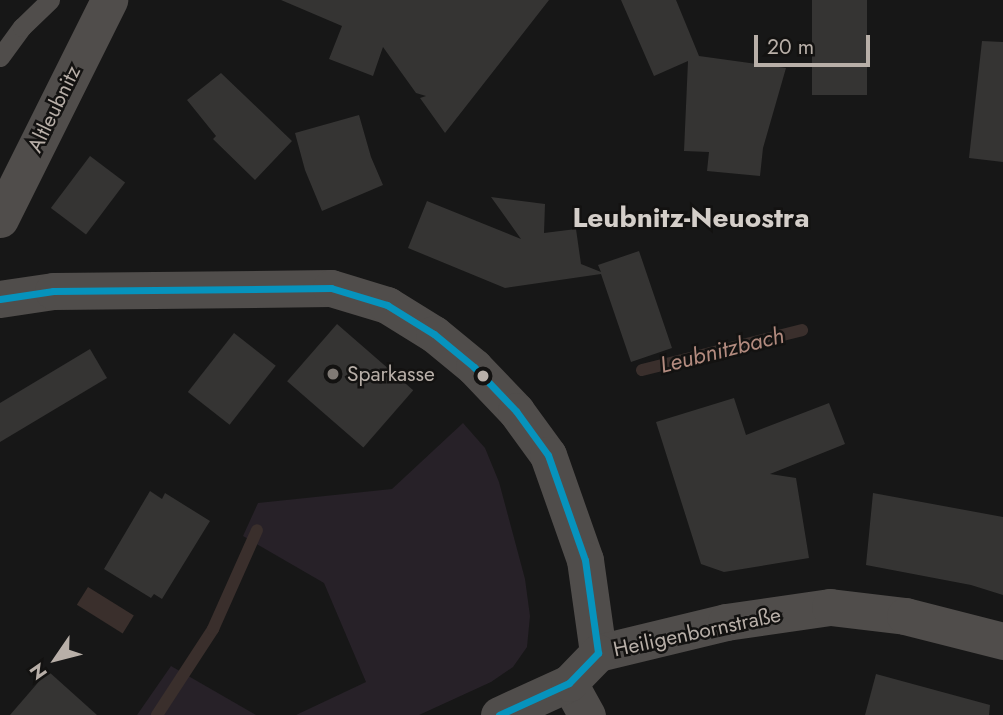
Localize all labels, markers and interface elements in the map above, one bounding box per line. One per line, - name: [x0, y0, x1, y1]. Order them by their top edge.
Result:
- scale bar: [758, 21, 874, 65]
- text: 20 m: [767, 32, 814, 62]
- street label: Altleubnitz: [22, 61, 86, 157]
- district label: Leubnitz-Neuostra: [573, 201, 809, 235]
- water label: Leubnitzbach: [657, 321, 787, 379]
- place label: Sparkasse: [347, 361, 435, 387]
- marker: Sparkasse: [325, 366, 341, 382]
- unlabelled marker: [476, 369, 490, 383]
- street label: Heiligenbornstraße: [611, 602, 783, 662]
- north arrow: [21, 624, 91, 694]
- text: N: [23, 657, 54, 685]

